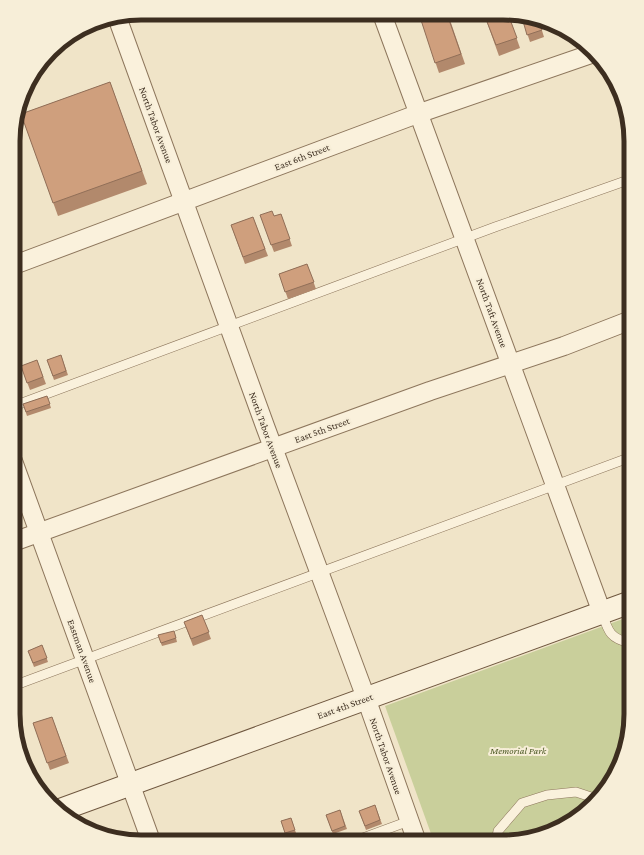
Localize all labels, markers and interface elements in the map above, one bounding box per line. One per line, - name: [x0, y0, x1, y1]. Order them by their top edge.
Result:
- street label: North Tabor Avenue: [137, 85, 175, 165]
- street label: East 6th Street: [273, 141, 332, 173]
- street label: North Taft Avenue: [474, 277, 510, 350]
- street label: North Tabor Avenue: [247, 390, 285, 470]
- street label: East 5th Street: [293, 415, 352, 445]
- street label: Eastman Avenue: [65, 618, 99, 685]
- street label: East 4th Street: [316, 691, 375, 721]
- street label: North Tabor Avenue: [368, 716, 404, 796]
- park label: Memorial Park: [489, 745, 547, 756]

